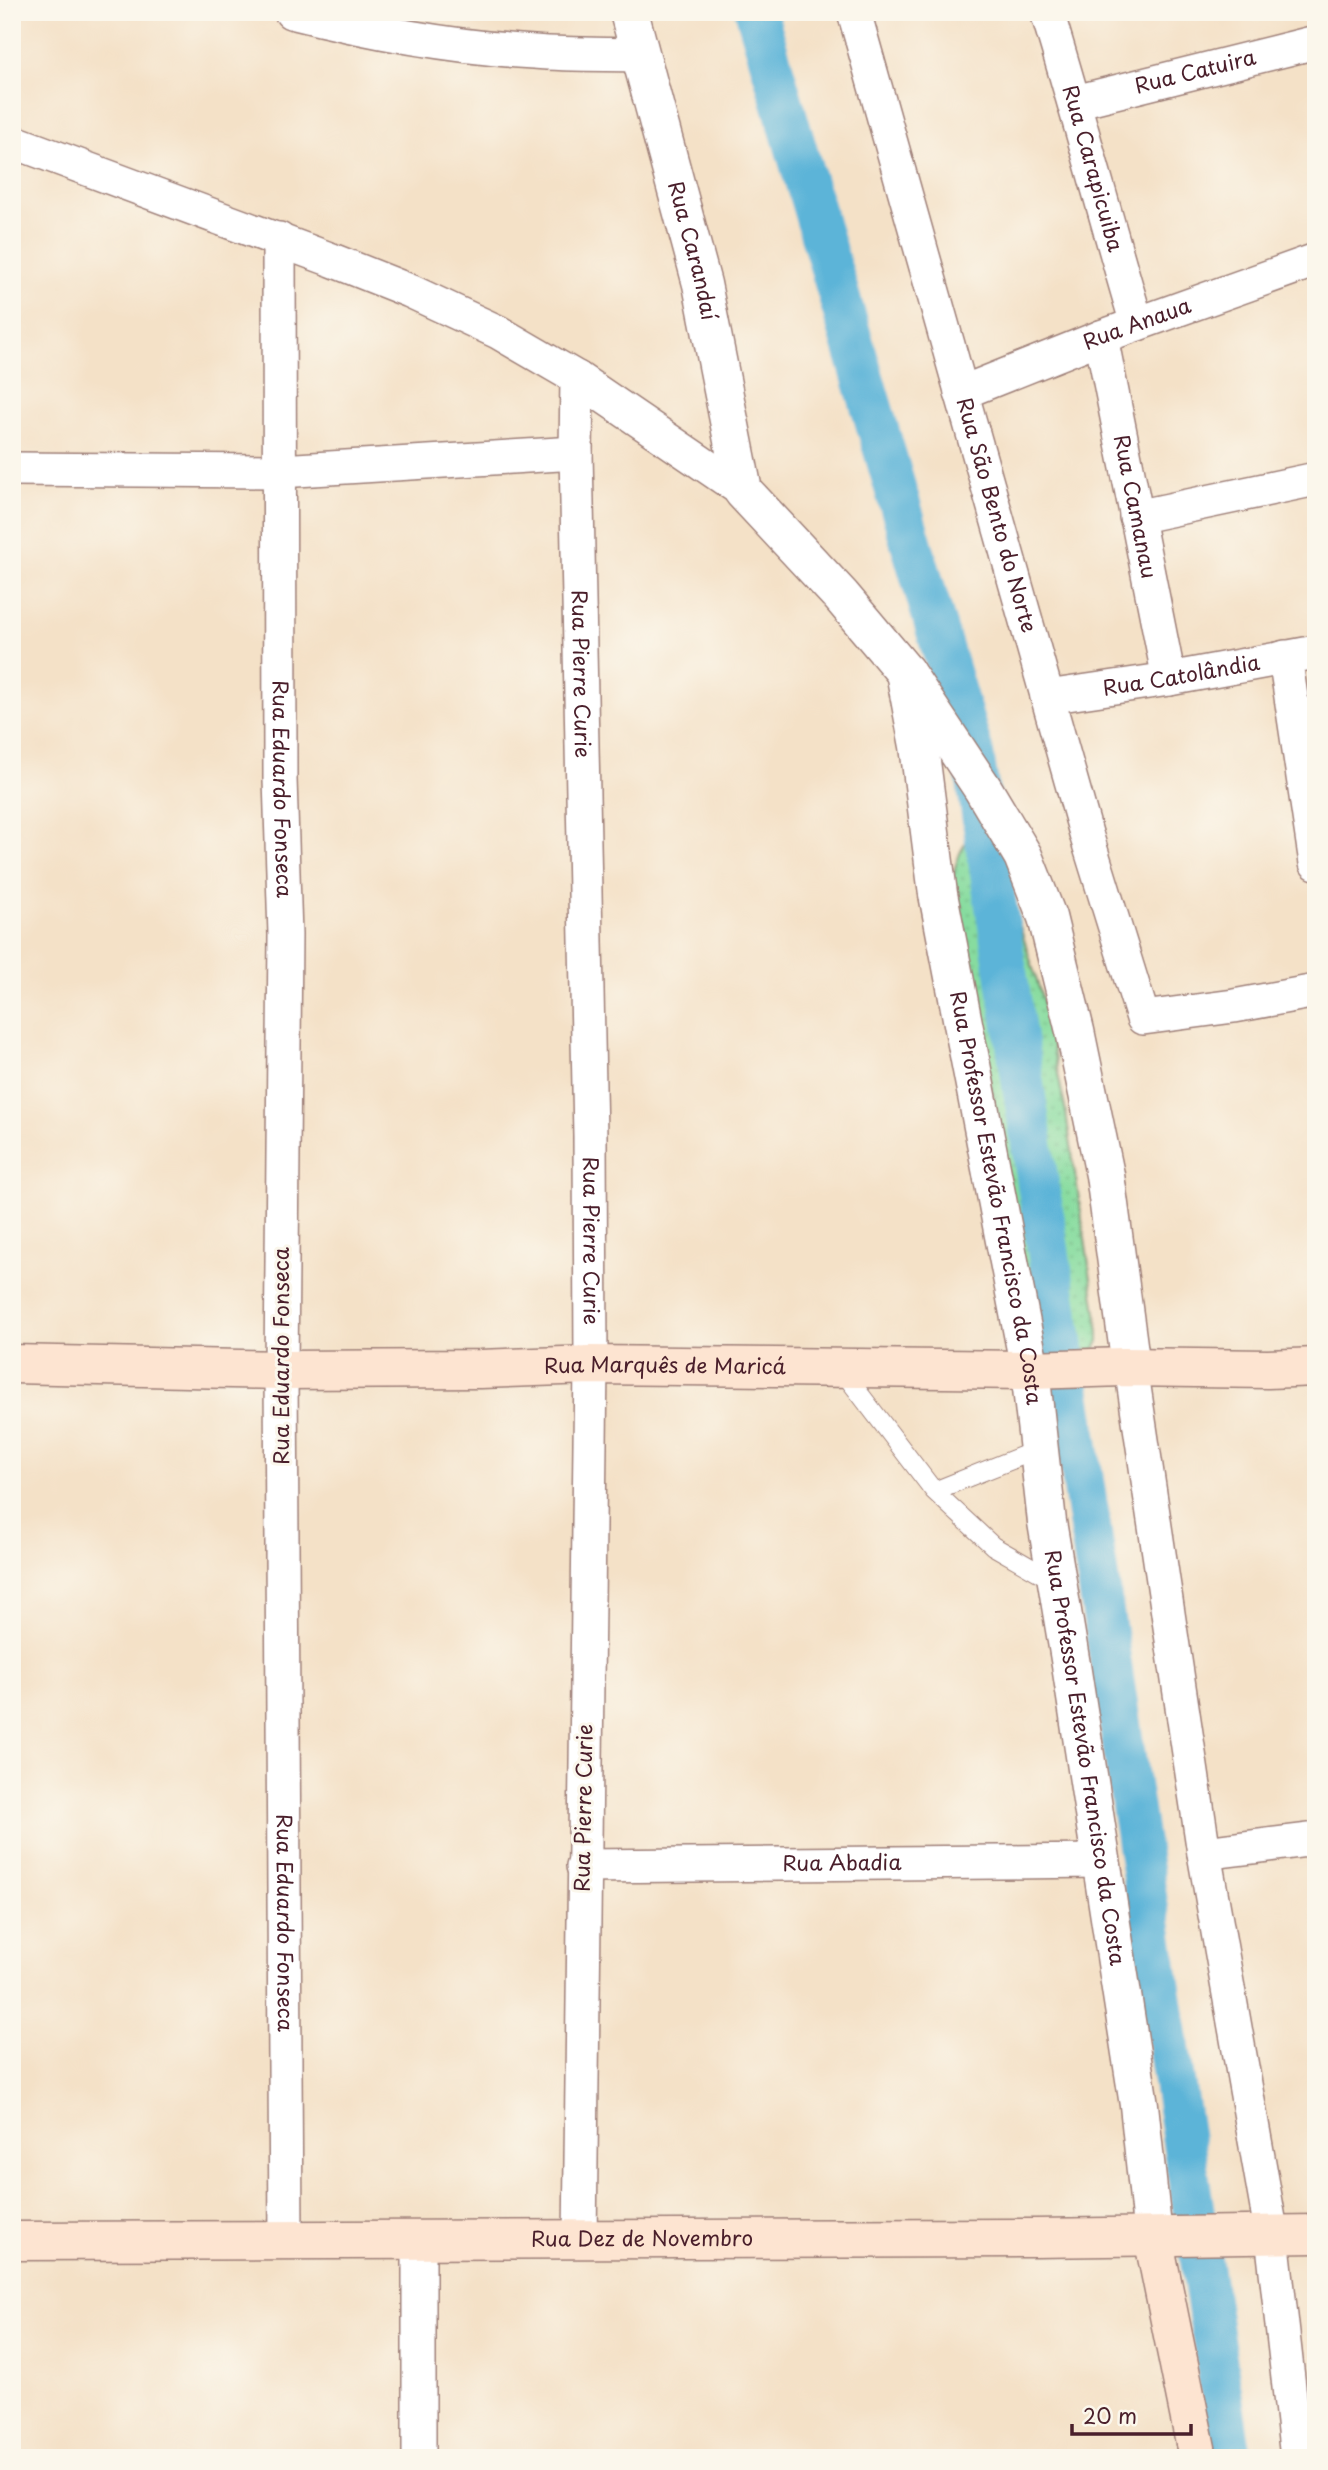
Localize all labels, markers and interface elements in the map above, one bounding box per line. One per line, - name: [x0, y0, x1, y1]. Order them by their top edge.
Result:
- street label: Rua Catuira: [1131, 39, 1260, 101]
- street label: Rua Carapicuiba: [1056, 81, 1133, 255]
- street label: Rua Carandaí: [661, 177, 727, 322]
- street label: Rua Anaua: [1077, 288, 1196, 357]
- street label: Rua São Bento do Norte: [950, 394, 1046, 636]
- street label: Rua Camanau: [1107, 432, 1167, 581]
- street label: Rua Pierre Curie: [565, 590, 600, 758]
- street label: Rua Catolândia: [1100, 645, 1262, 703]
- street label: Rua Eduardo Fonseca: [266, 680, 302, 898]
- street label: Rua Professor Estevão Francisco da Costa: [943, 988, 1052, 1406]
- street label: Rua Pierre Curie: [576, 1157, 609, 1325]
- street label: Rua Eduardo Fonseca: [264, 1247, 296, 1465]
- street label: Rua Marquês de Maricá: [543, 1347, 787, 1381]
- street label: Rua Professor Estevão Francisco da Costa: [1038, 1547, 1135, 1967]
- street label: Rua Pierre Curie: [565, 1724, 599, 1892]
- street label: Rua Eduardo Fonseca: [270, 1814, 303, 2032]
- street label: Rua Abadia: [782, 1845, 902, 1878]
- street label: Rua Dez de Novembro: [531, 2221, 753, 2253]
- scale bar: [1072, 2393, 1192, 2437]
- text: 20 m: [1083, 2399, 1137, 2431]

